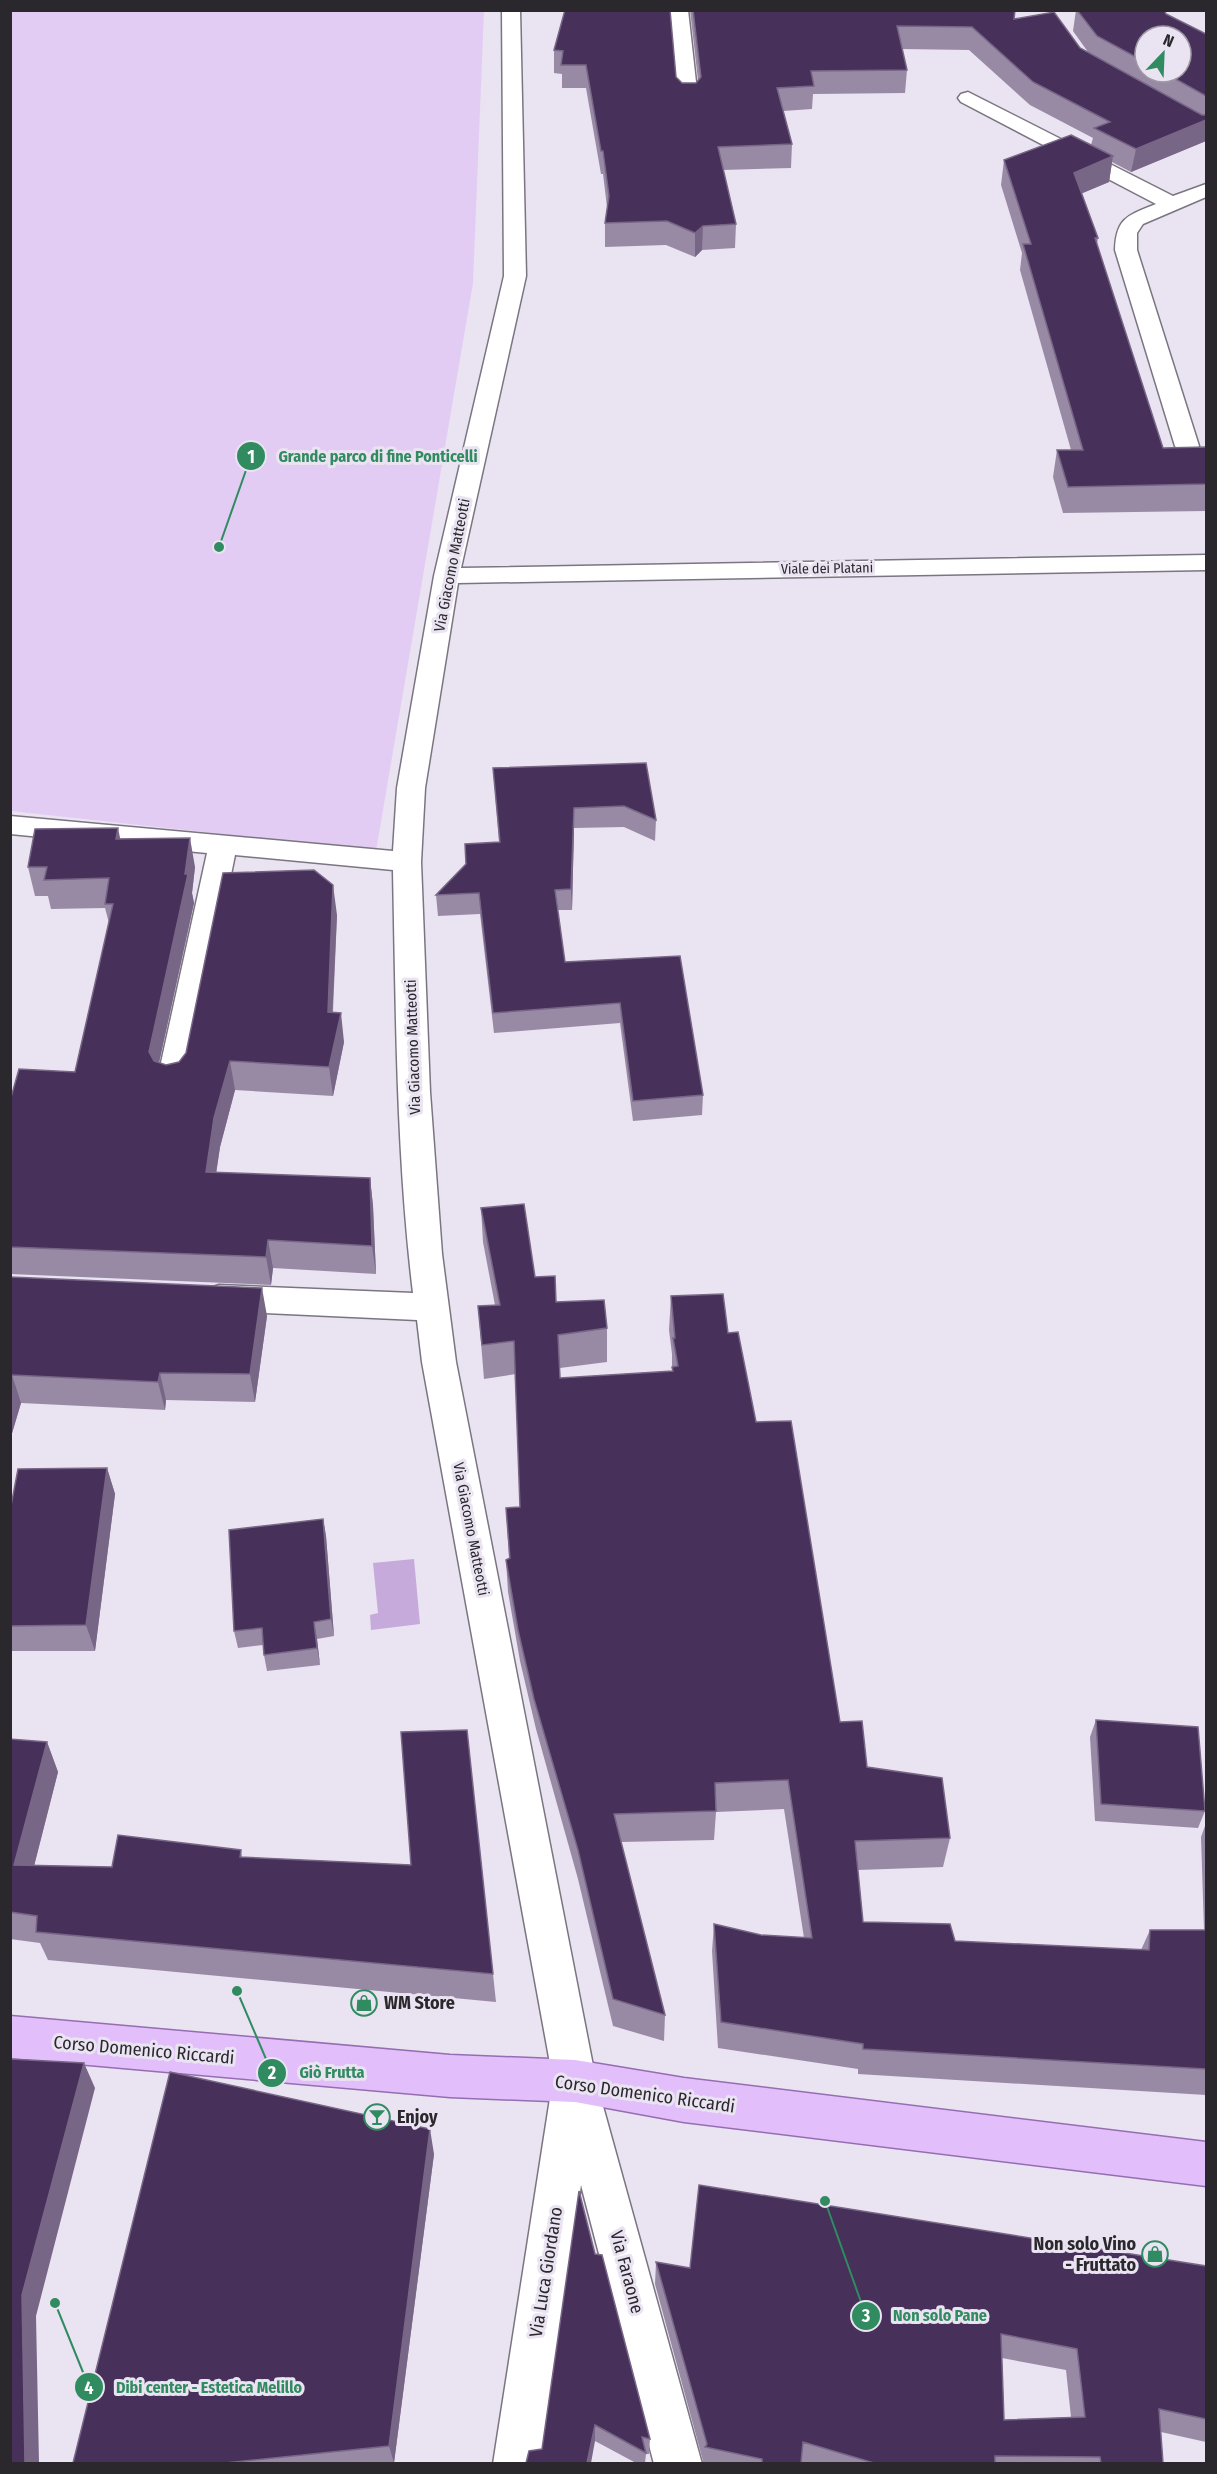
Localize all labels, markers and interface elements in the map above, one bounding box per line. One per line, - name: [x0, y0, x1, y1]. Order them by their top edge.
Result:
- north arrow: [1133, 24, 1193, 84]
- text: N: [1161, 30, 1177, 51]
- callout: Grande parco di fine Ponticelli: [236, 439, 489, 473]
- text: 1: [247, 446, 255, 468]
- text: Grande parco di fine Ponticelli: [278, 447, 478, 466]
- street label: Via Giacomo Matteotti: [430, 497, 474, 633]
- street label: Viale dei Platani: [781, 559, 873, 578]
- street label: Via Giacomo Matteotti: [402, 979, 424, 1115]
- street label: Via Giacomo Matteotti: [449, 1461, 493, 1597]
- shop icon: WM Store: [349, 1988, 379, 2018]
- place label: WM Store: [384, 1992, 455, 2014]
- street label: Corso Domenico Riccardi: [53, 2031, 235, 2069]
- callout: Giò Frutta: [257, 2056, 376, 2090]
- text: 2: [267, 2062, 276, 2084]
- text: Giò Frutta: [299, 2063, 365, 2082]
- street label: Corso Domenico Riccardi: [554, 2070, 736, 2118]
- bar icon: Enjoy: [362, 2102, 392, 2132]
- place label: Enjoy: [397, 2106, 438, 2128]
- street label: Via Luca Giordano: [525, 2205, 567, 2339]
- street label: Via Faraone: [605, 2228, 649, 2316]
- place label: Non solo Vino - Fruttato: [1034, 2233, 1136, 2276]
- shop icon: Non solo Vino - Fruttato: [1140, 2239, 1170, 2269]
- callout: Non solo Pane: [851, 2299, 999, 2333]
- text: 3: [861, 2305, 871, 2327]
- text: Non solo Pane: [893, 2306, 987, 2325]
- callout: Dibi center - Estetica Melillo: [74, 2370, 314, 2404]
- text: 4: [84, 2377, 94, 2399]
- text: Dibi center - Estetica Melillo: [116, 2378, 303, 2397]

